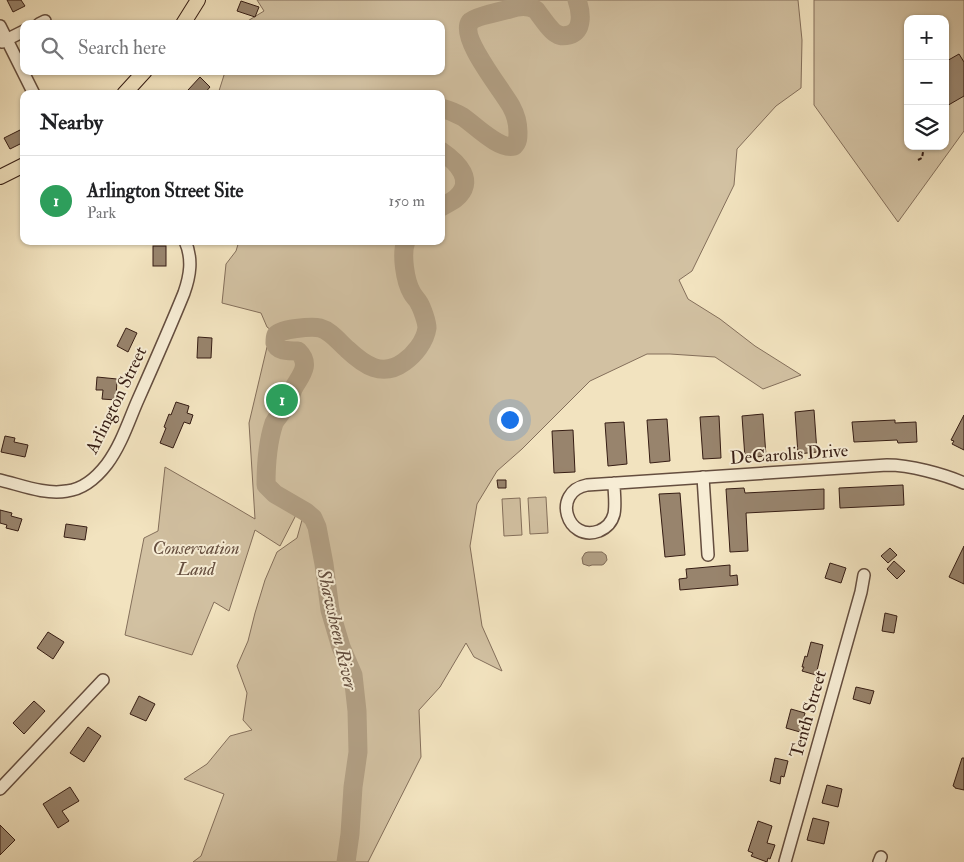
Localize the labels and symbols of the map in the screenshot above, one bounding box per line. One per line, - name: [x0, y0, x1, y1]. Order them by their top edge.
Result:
- street label: Arlington Street: [80, 343, 152, 459]
- pin: 1: [266, 381, 298, 419]
- your location: [497, 407, 523, 433]
- street label: DeCarolis Drive: [729, 439, 849, 470]
- park label: Conservation Land: [152, 537, 240, 581]
- water label: Shawsheen River: [311, 566, 363, 693]
- street label: Tenth Street: [785, 667, 832, 761]

